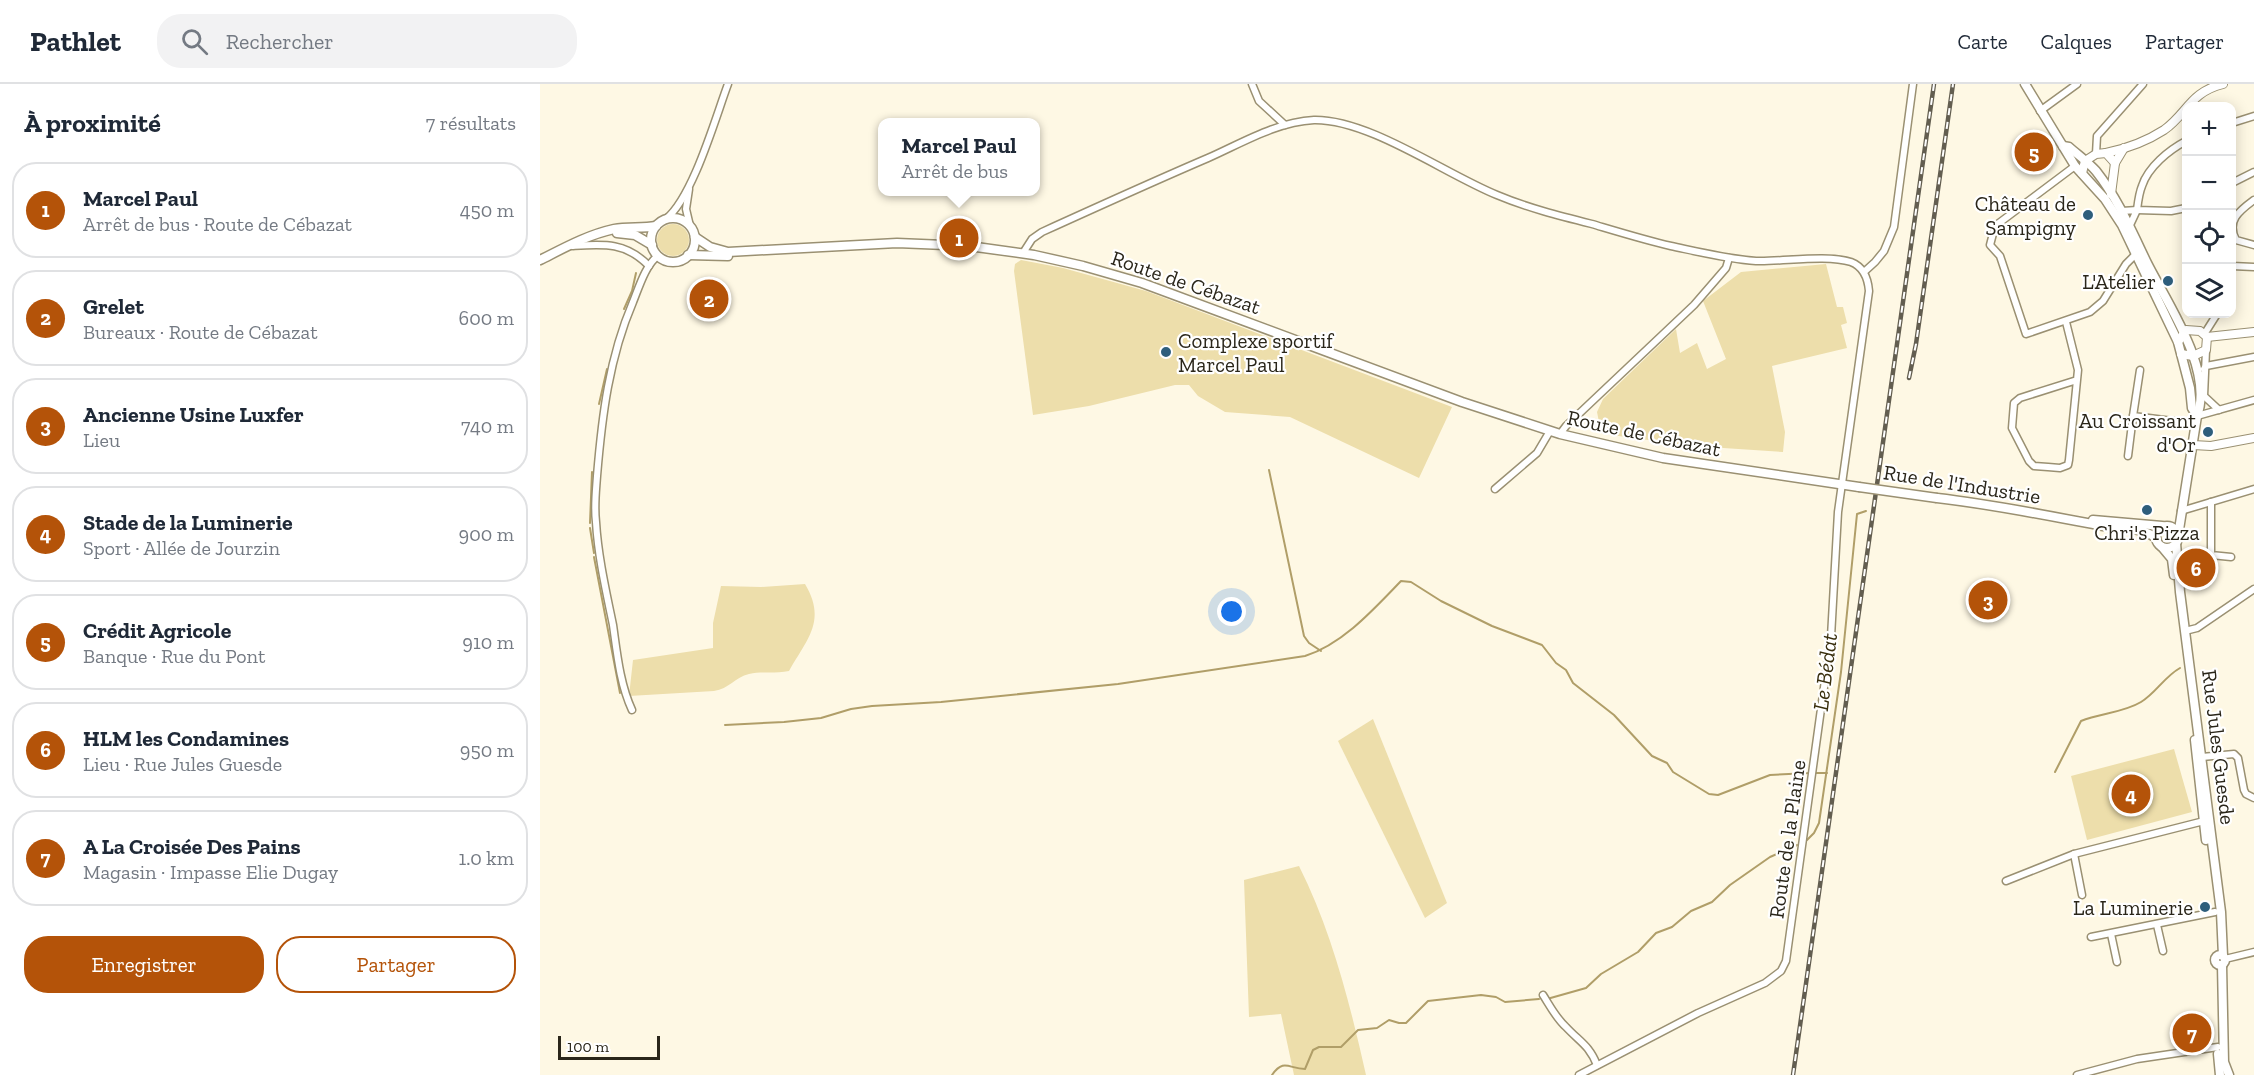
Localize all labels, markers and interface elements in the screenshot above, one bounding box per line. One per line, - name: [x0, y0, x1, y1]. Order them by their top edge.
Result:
- search box: [157, 14, 577, 68]
- text: Pathlet: [30, 25, 121, 58]
- icon: search: [178, 25, 211, 58]
- text: Rechercher: [226, 28, 334, 55]
- text: Carte: [1957, 29, 2008, 54]
- text: Calques: [2041, 29, 2112, 54]
- text: Partager: [2145, 29, 2224, 54]
- map controls: [2182, 102, 2236, 318]
- button: +: [2182, 102, 2236, 156]
- text: À proximité: [24, 107, 161, 139]
- text: 7 résultats: [426, 111, 516, 135]
- popup: [878, 118, 1040, 196]
- pin: 5: [2014, 130, 2054, 174]
- text: Marcel Paul: [901, 132, 1017, 159]
- button: −: [2182, 156, 2236, 210]
- text: Arrêt de bus: [901, 159, 1008, 183]
- text: Marcel Paul: [83, 185, 198, 212]
- place label: Château de Sampigny: [1975, 191, 2076, 240]
- text: 1: [41, 198, 50, 222]
- text: 450 m: [460, 198, 514, 222]
- marker: Château de Sampigny: [2081, 208, 2095, 222]
- button: locate: [2182, 210, 2236, 264]
- text: Arrêt de bus · Route de Cébazat: [83, 212, 352, 236]
- pin: 1: [940, 216, 978, 260]
- street label: Route de Cébazat: [1108, 245, 1264, 319]
- button: layers: [2182, 264, 2236, 318]
- place label: L'Atelier: [2082, 269, 2156, 294]
- marker: L'Atelier: [2161, 274, 2175, 288]
- pin: 2: [690, 276, 728, 322]
- text: Grelet: [83, 293, 144, 320]
- text: 2: [40, 306, 51, 330]
- text: 600 m: [459, 306, 514, 330]
- text: Bureaux · Route de Cébazat: [83, 320, 318, 344]
- place label: Complexe sportif Marcel Paul: [1178, 328, 1334, 377]
- marker: Complexe sportif Marcel Paul: [1159, 345, 1173, 359]
- text: Ancienne Usine Luxfer: [83, 401, 304, 428]
- street label: Route de Cébazat: [1565, 405, 1723, 462]
- place label: Au Croissant d'Or: [2079, 408, 2196, 457]
- text: 3: [40, 414, 51, 438]
- text: 740 m: [461, 414, 514, 438]
- marker: Au Croissant d'Or: [2201, 425, 2215, 439]
- text: Lieu: [83, 428, 120, 452]
- street label: Rue de l'Industrie: [1882, 459, 2042, 509]
- marker: Chri's Pizza: [2140, 503, 2154, 517]
- text: Stade de la Luminerie: [83, 509, 293, 536]
- place label: Chri's Pizza: [2094, 520, 2200, 545]
- text: 4: [40, 522, 51, 546]
- text: 900 m: [459, 522, 514, 546]
- text: Sport · Allée de Jourzin: [83, 536, 280, 560]
- pin: 6: [2176, 546, 2216, 590]
- pin: 3: [1968, 578, 2008, 622]
- your location: [1217, 597, 1246, 626]
- text: Crédit Agricole: [83, 617, 231, 644]
- text: 5: [40, 630, 51, 654]
- text: 910 m: [462, 630, 514, 654]
- water label: Le Bédat: [1807, 631, 1843, 713]
- text: Banque · Rue du Pont: [83, 644, 265, 668]
- street label: Rue Jules Guesde: [2197, 668, 2241, 826]
- text: HLM les Condamines: [83, 725, 289, 752]
- text: 6: [40, 738, 51, 762]
- text: 950 m: [460, 738, 514, 762]
- text: Lieu · Rue Jules Guesde: [83, 752, 282, 776]
- street label: Route de la Plaine: [1763, 758, 1811, 920]
- pin: 4: [2112, 772, 2150, 816]
- text: A La Croisée Des Pains: [83, 833, 301, 860]
- text: 7: [41, 846, 50, 870]
- text: 1.0 km: [459, 846, 514, 870]
- text: Magasin · Impasse Elie Dugay: [83, 860, 338, 884]
- place label: La Luminerie: [2073, 895, 2193, 920]
- marker: La Luminerie: [2198, 900, 2212, 914]
- button: Enregistrer: [24, 936, 264, 993]
- button: Partager: [276, 936, 516, 993]
- pin: 7: [2172, 1010, 2212, 1056]
- scale bar: [558, 1033, 660, 1060]
- text: 100 m: [567, 1037, 609, 1056]

